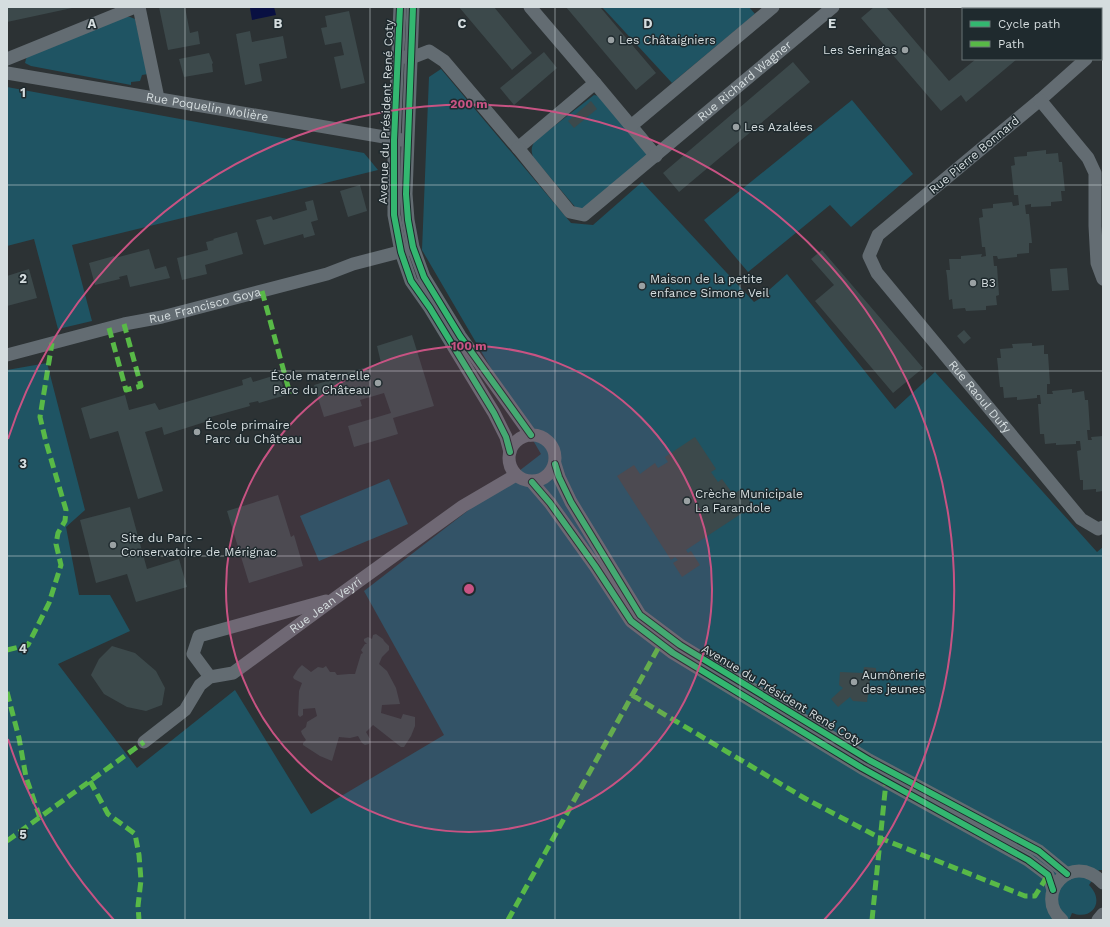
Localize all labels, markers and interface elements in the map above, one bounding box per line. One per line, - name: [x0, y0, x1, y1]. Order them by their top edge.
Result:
- legend: [962, 8, 1102, 60]
- text: A: [88, 16, 97, 31]
- text: B: [274, 16, 283, 31]
- text: C: [458, 16, 467, 31]
- text: D: [643, 16, 653, 31]
- text: E: [828, 16, 836, 31]
- text: Cycle path: [998, 17, 1060, 31]
- street label: Avenue du Président René Coty: [376, 19, 396, 205]
- place label: Les Châtaigniers: [619, 33, 715, 47]
- marker: Les Châtaigniers: [606, 35, 616, 45]
- text: Path: [998, 37, 1024, 51]
- street label: Rue Richard Wagner: [695, 38, 794, 124]
- place label: Les Seringas: [823, 43, 897, 57]
- marker: Les Seringas: [900, 45, 910, 55]
- text: 1: [20, 85, 26, 100]
- street label: Rue Poquelin Molière: [145, 90, 269, 124]
- text: 200 m: [450, 97, 488, 111]
- street label: Rue Pierre Bonnard: [926, 113, 1022, 197]
- place label: Les Azalées: [744, 120, 813, 134]
- marker: Les Azalées: [731, 122, 741, 132]
- text: 2: [19, 271, 27, 286]
- place label: Maison de la petite enfance Simone Veil: [650, 272, 769, 300]
- place label: B3: [981, 276, 996, 290]
- marker: B3: [968, 278, 978, 288]
- marker: Maison de la petite enfance Simone Veil: [637, 281, 647, 291]
- street label: Rue Francisco Goya: [148, 285, 262, 326]
- text: 100 m: [451, 339, 487, 353]
- street label: Rue Raoul Dufy: [946, 358, 1014, 437]
- place label: École maternelle Parc du Château: [271, 369, 370, 397]
- marker: École maternelle Parc du Château: [373, 378, 383, 388]
- place label: École primaire Parc du Château: [205, 418, 302, 446]
- marker: École primaire Parc du Château: [192, 427, 202, 437]
- text: 3: [19, 456, 27, 471]
- place label: Crèche Municipale La Farandole: [695, 487, 803, 515]
- marker: Crèche Municipale La Farandole: [682, 496, 692, 506]
- place label: Site du Parc - Conservatoire de Mérignac: [121, 531, 277, 559]
- marker: Site du Parc - Conservatoire de Mérignac: [108, 540, 118, 550]
- street label: Rue Jean Veyri: [287, 574, 364, 636]
- centre of rings: [462, 582, 476, 596]
- text: 4: [19, 641, 28, 656]
- street label: Avenue du Président René Coty: [699, 641, 865, 749]
- place label: Aumônerie des jeunes: [862, 668, 925, 696]
- marker: Aumônerie des jeunes: [849, 677, 859, 687]
- text: 5: [19, 827, 27, 842]

